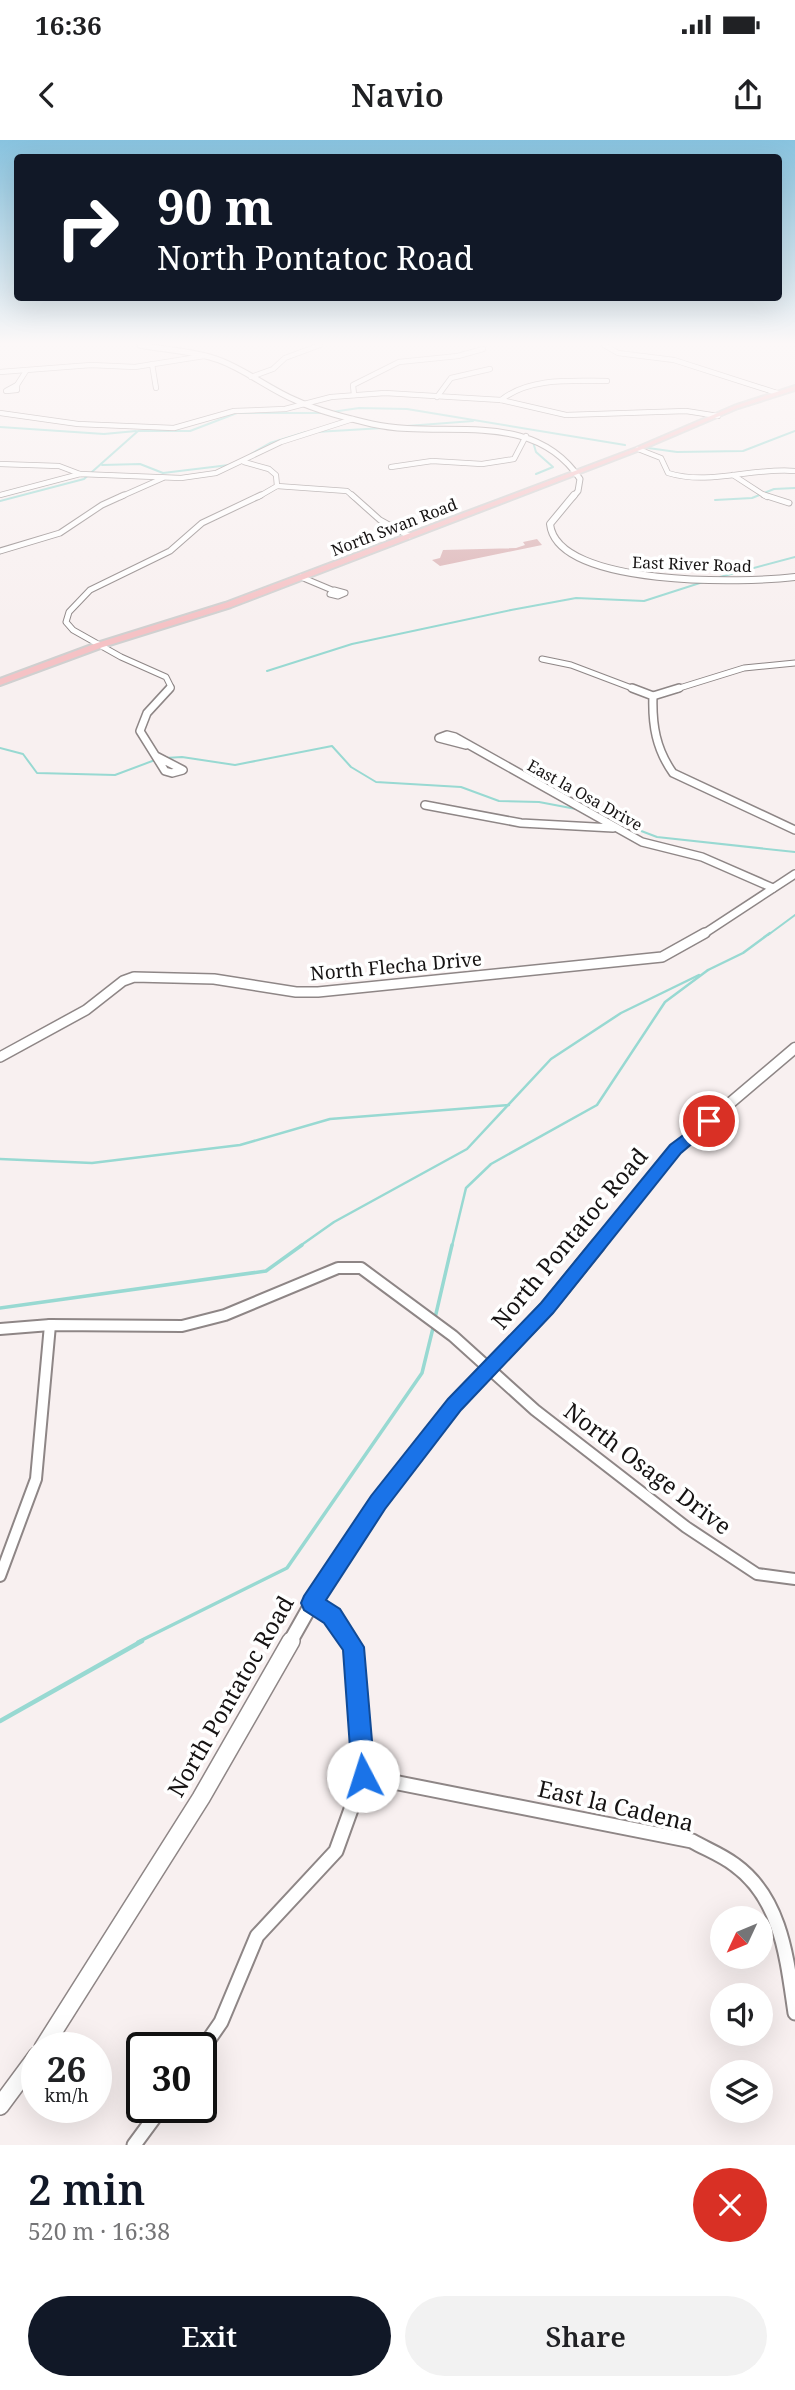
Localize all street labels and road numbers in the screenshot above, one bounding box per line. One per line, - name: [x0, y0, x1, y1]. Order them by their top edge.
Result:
- street label: North Swan Road: [328, 493, 460, 561]
- street label: East River Road: [632, 551, 752, 577]
- street label: East la Osa Drive: [523, 754, 647, 836]
- street label: North Flecha Drive: [309, 946, 483, 986]
- street label: North Pontatoc Road: [484, 1141, 654, 1335]
- street label: North Osage Drive: [558, 1394, 738, 1542]
- street label: North Pontatoc Road: [159, 1589, 301, 1803]
- street label: East la Cadena: [535, 1772, 697, 1838]

